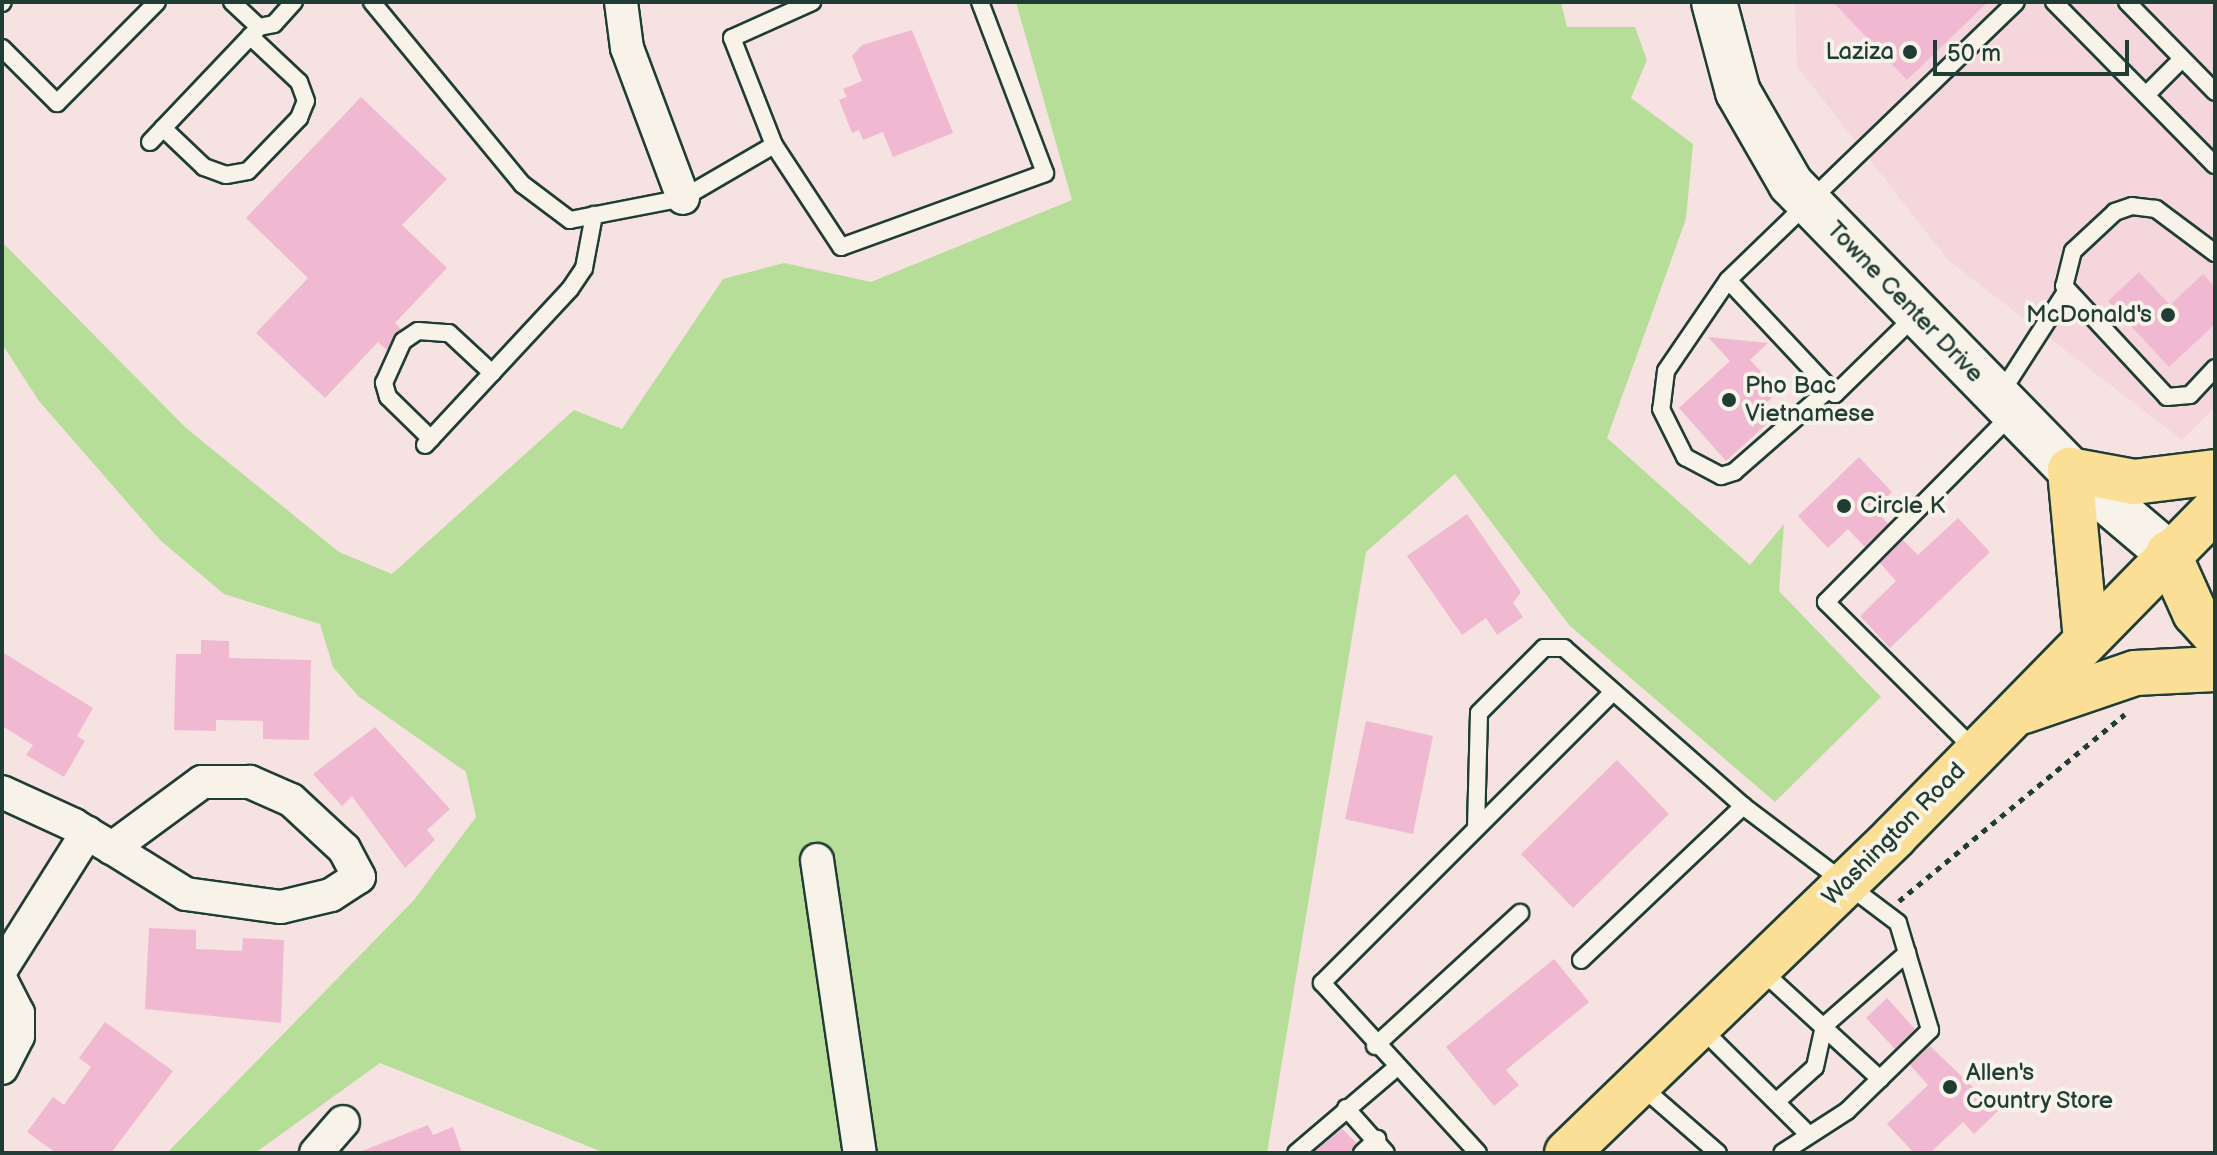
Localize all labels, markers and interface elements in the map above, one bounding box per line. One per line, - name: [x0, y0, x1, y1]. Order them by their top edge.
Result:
- scale bar: [1937, 24, 2133, 74]
- place label: Laziza: [1825, 38, 1894, 66]
- text: 50 m: [1947, 39, 2001, 68]
- marker: Laziza: [1901, 43, 1919, 61]
- street label: Towne Center Drive: [1821, 215, 1989, 389]
- place label: McDonald's: [2026, 301, 2152, 329]
- marker: McDonald's: [2159, 306, 2177, 324]
- place label: Pho Bac Vietnamese: [1745, 372, 1874, 428]
- marker: Pho Bac Vietnamese: [1720, 391, 1738, 409]
- place label: Circle K: [1860, 492, 1945, 520]
- marker: Circle K: [1835, 497, 1853, 515]
- street label: Washington Road: [1816, 756, 1972, 912]
- place label: Allen's Country Store: [1966, 1059, 2115, 1115]
- marker: Allen's Country Store: [1941, 1078, 1959, 1096]

